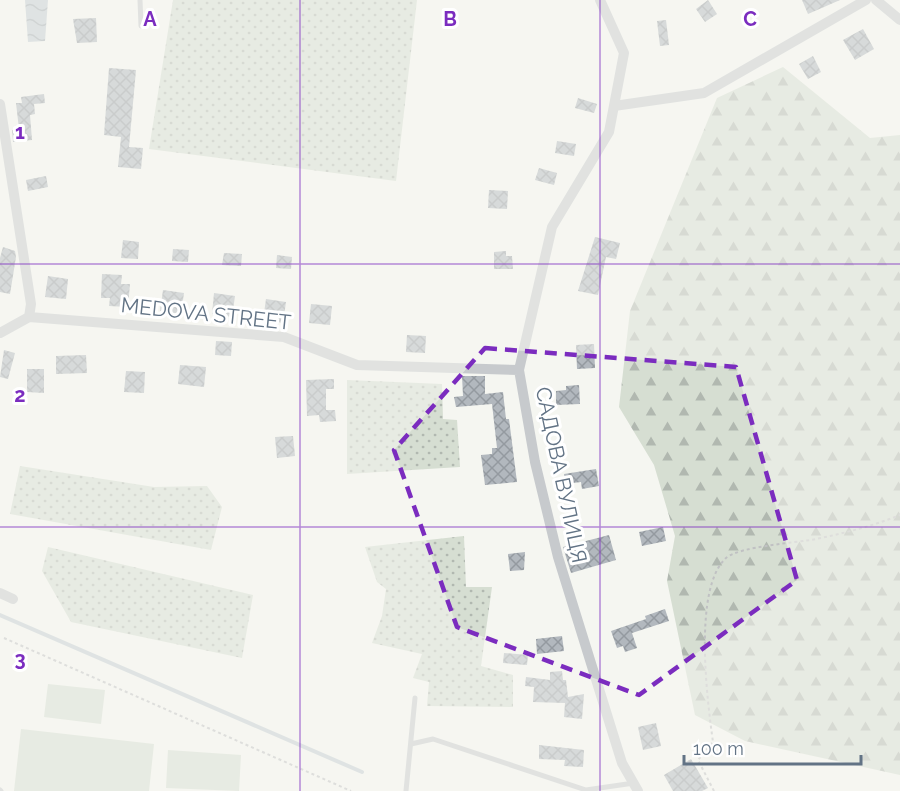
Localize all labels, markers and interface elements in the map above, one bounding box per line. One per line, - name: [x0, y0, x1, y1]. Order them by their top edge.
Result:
- text: A: [143, 7, 157, 31]
- text: B: [443, 7, 457, 31]
- text: C: [743, 7, 757, 31]
- text: 1: [15, 120, 25, 144]
- street label: MEDOVA STREET: [120, 292, 293, 335]
- text: 2: [14, 383, 26, 407]
- street label: САДОВА ВУЛИЦЯ: [531, 385, 592, 565]
- text: 3: [14, 647, 26, 671]
- scale bar: [684, 728, 861, 766]
- text: 100 m: [693, 738, 744, 759]

